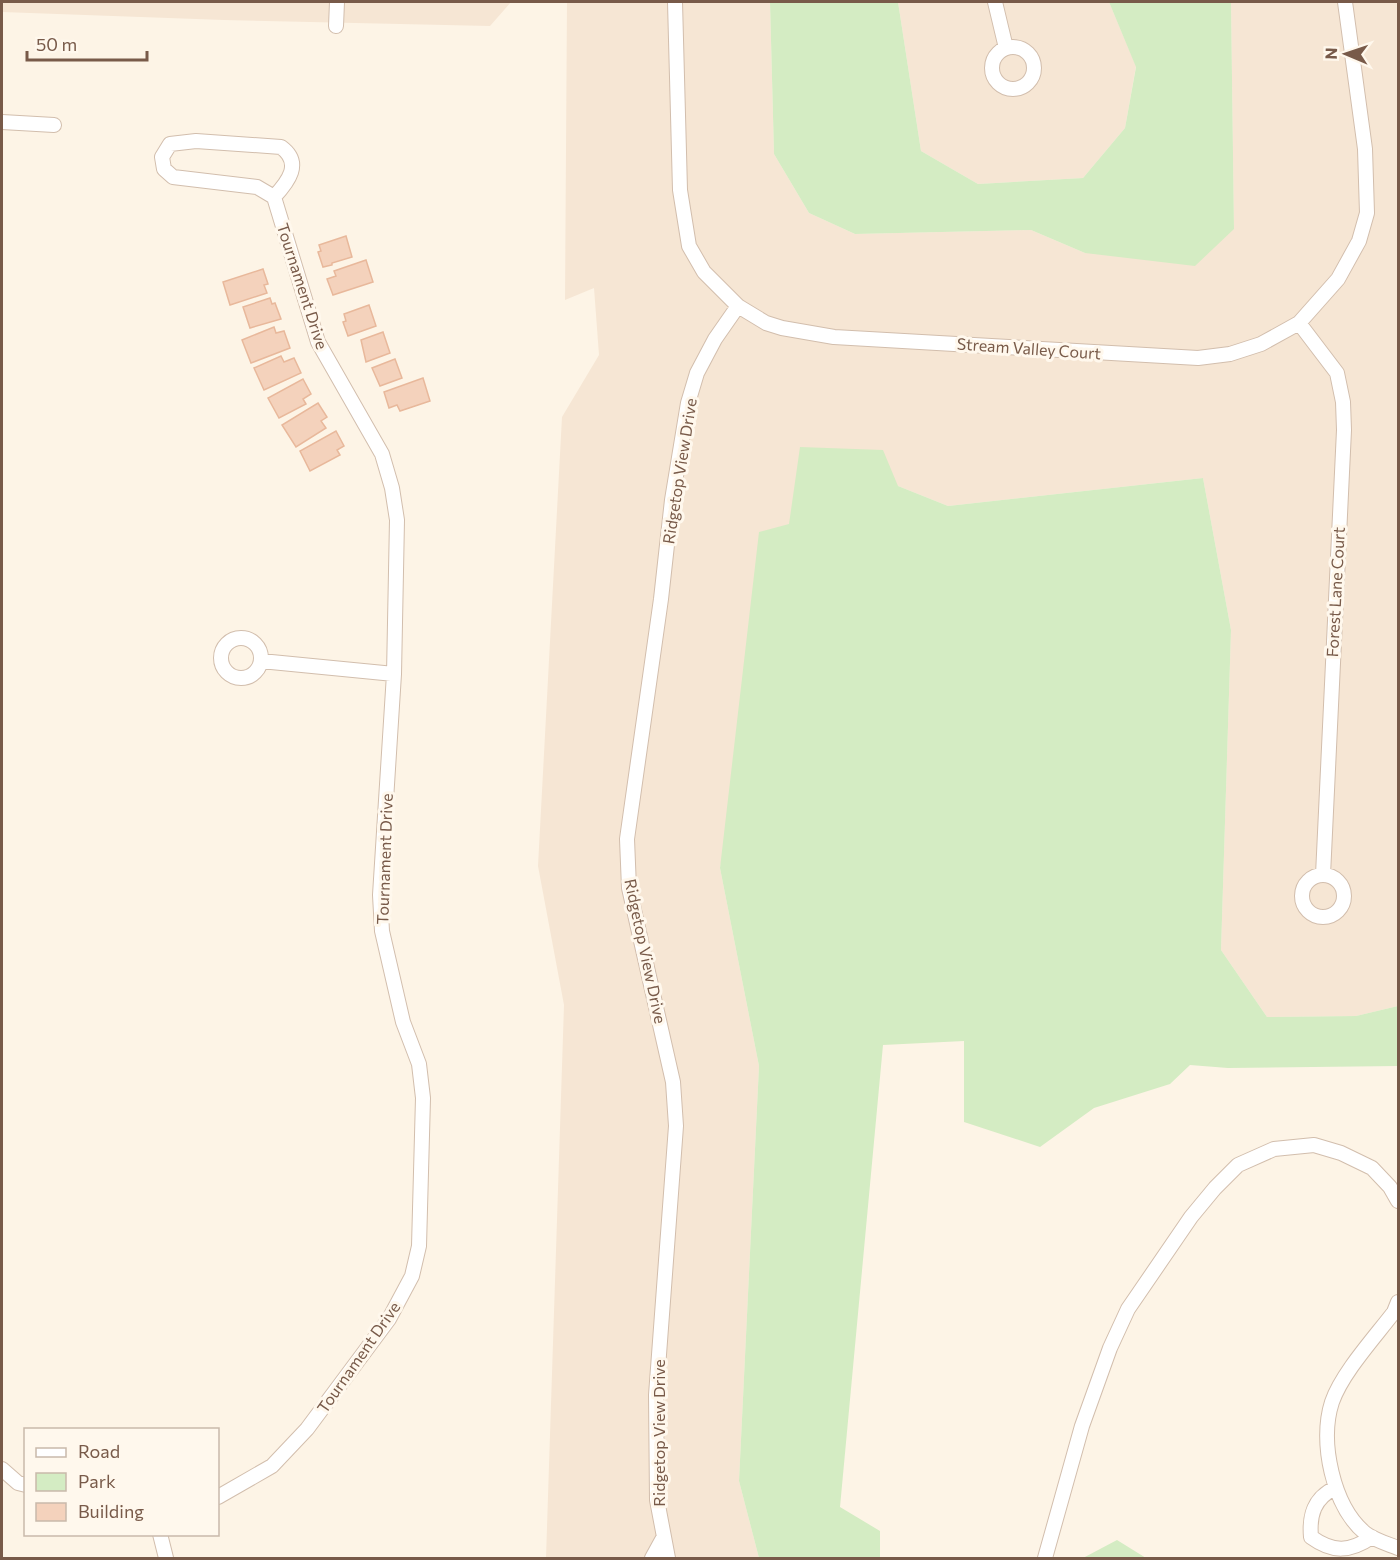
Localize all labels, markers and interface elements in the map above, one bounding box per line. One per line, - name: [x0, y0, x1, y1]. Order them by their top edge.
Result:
- scale bar: [27, 24, 147, 62]
- north arrow: [1316, 24, 1376, 84]
- text: 50 m: [36, 33, 77, 55]
- text: N: [1321, 47, 1340, 60]
- street label: Tournament Drive: [274, 221, 332, 351]
- street label: Stream Valley Court: [956, 333, 1102, 363]
- street label: Ridgetop View Drive: [658, 397, 700, 545]
- street label: Forest Lane Court: [1322, 526, 1348, 658]
- street label: Tournament Drive: [372, 793, 396, 925]
- street label: Ridgetop View Drive: [621, 877, 671, 1025]
- street label: Tournament Drive: [313, 1298, 403, 1416]
- street label: Ridgetop View Drive: [649, 1359, 668, 1507]
- legend: [24, 1428, 219, 1536]
- text: Road: [78, 1440, 120, 1462]
- text: Park: [78, 1470, 116, 1492]
- text: Building: [78, 1500, 144, 1522]

